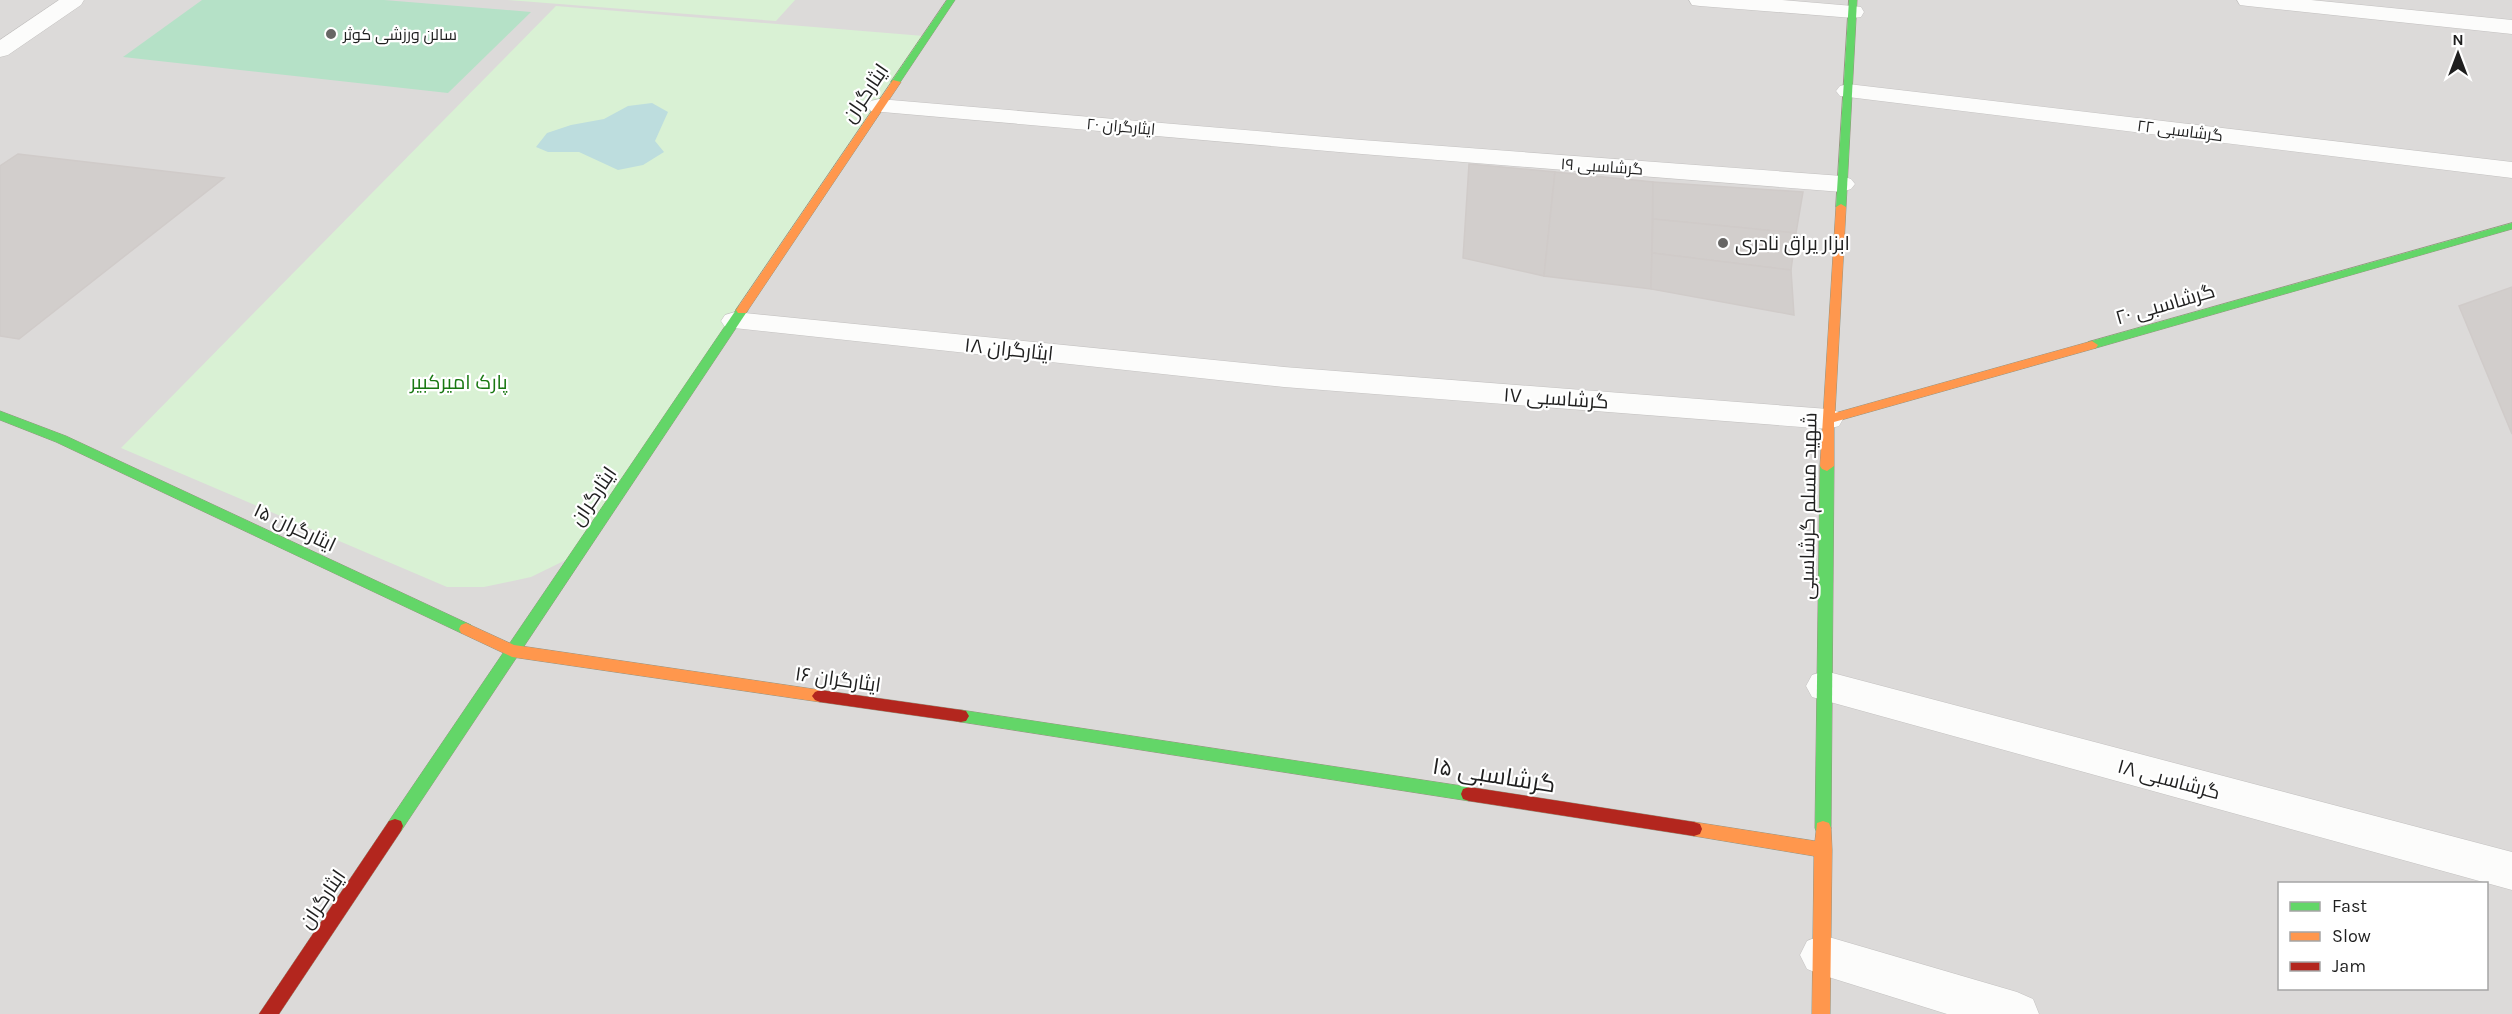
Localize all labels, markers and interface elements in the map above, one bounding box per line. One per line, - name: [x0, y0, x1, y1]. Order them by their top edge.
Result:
- north arrow: [2428, 24, 2488, 84]
- place label: سالن ورزشی کوثر: [342, 25, 457, 45]
- marker: سالن ورزشی کوثر: [324, 27, 338, 41]
- text: N: [2452, 30, 2464, 49]
- street label: ایثارگران: [837, 60, 894, 128]
- street label: ایثارگران ۲۰: [1086, 114, 1156, 140]
- street label: گرشاسبی ۲۲: [2136, 116, 2224, 146]
- street label: گرشاسبی ۱۹: [1560, 154, 1644, 180]
- place label: ابزار یراق نادری: [1735, 232, 1850, 256]
- marker: ابزار یراق نادری: [1716, 236, 1730, 250]
- street label: گرشاسبی ۲۰: [2113, 279, 2218, 331]
- street label: ایثارگران ۱۸: [963, 333, 1055, 367]
- park label: پارک امیرکبیر: [409, 371, 508, 395]
- street label: گرشاسبی ۱۷: [1502, 383, 1609, 415]
- street label: شهید مسلم گرشاسبی: [1795, 412, 1824, 600]
- street label: ایثارگران: [565, 463, 622, 531]
- street label: ایثارگران ۱۵: [250, 498, 339, 557]
- street label: ایثارگران ۱۶: [793, 662, 882, 698]
- street label: گرشاسبی ۱۵: [1430, 751, 1558, 799]
- street label: گرشاسبی ۱۸: [2115, 755, 2223, 805]
- street label: ایثارگران: [294, 866, 351, 934]
- legend: [2278, 882, 2488, 990]
- text: Fast: [2332, 895, 2367, 917]
- text: Slow: [2332, 925, 2371, 947]
- text: Jam: [2332, 955, 2366, 977]

